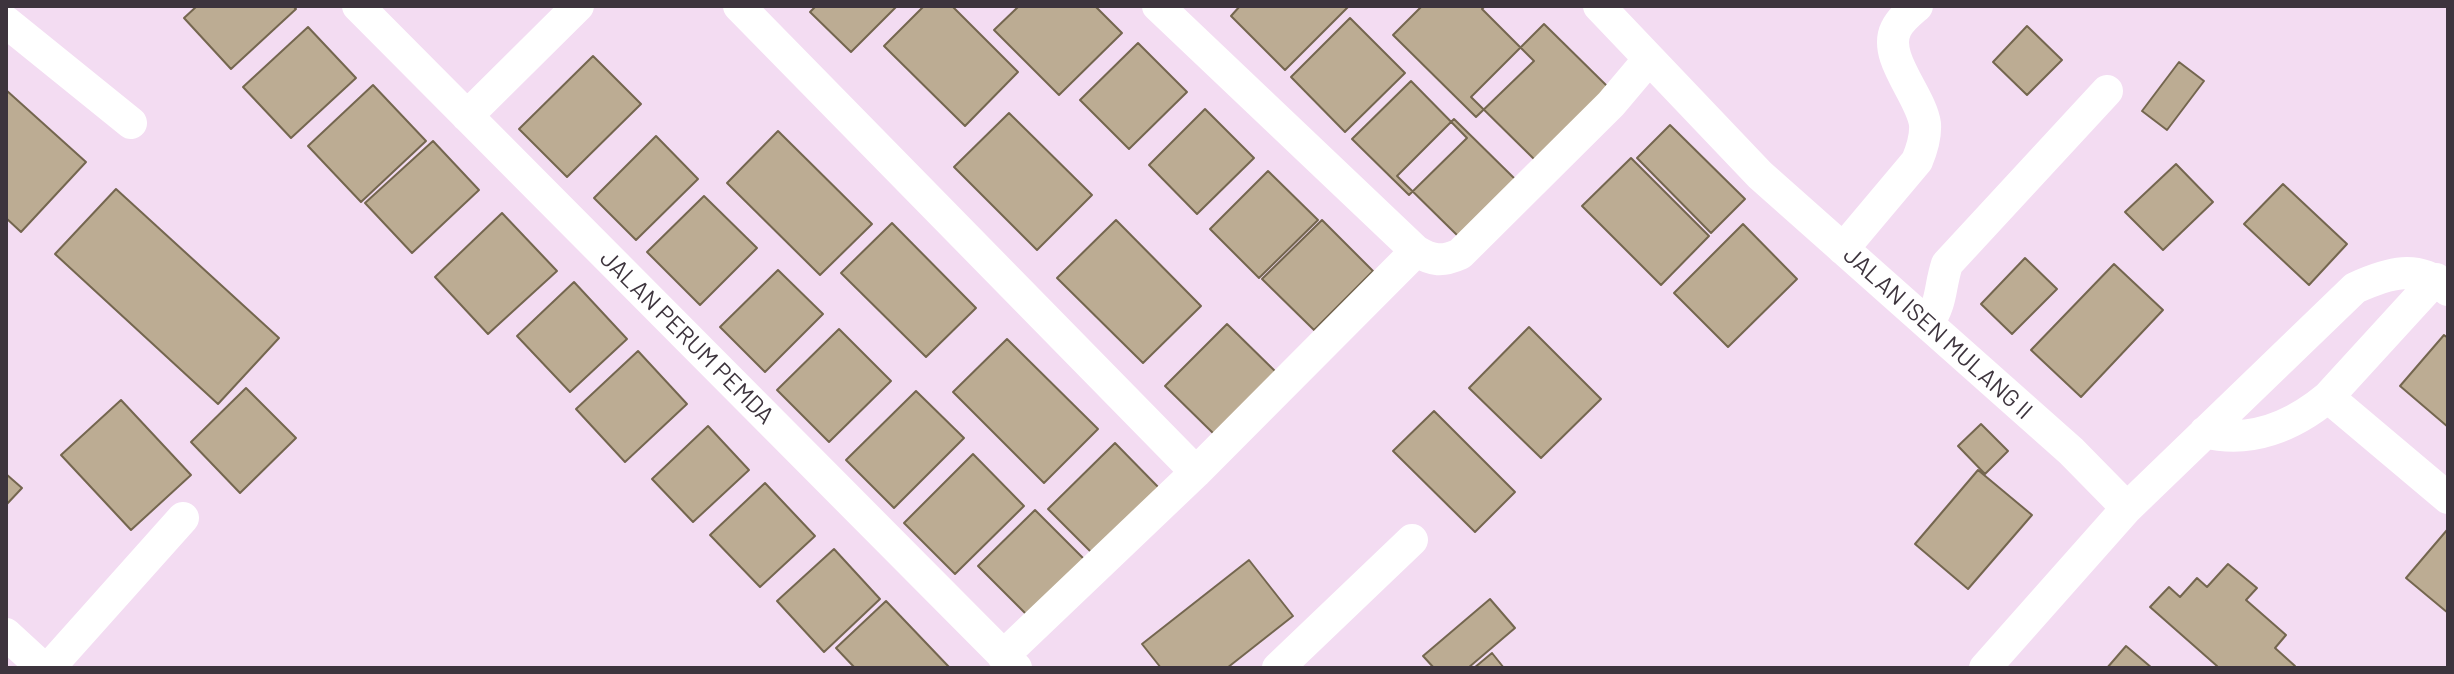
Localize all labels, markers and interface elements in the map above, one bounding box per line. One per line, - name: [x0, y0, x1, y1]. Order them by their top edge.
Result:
- street label: JALAN ISEN MULANG II: [1838, 241, 2038, 425]
- street label: JALAN PERUM PEMDA: [594, 244, 780, 430]

